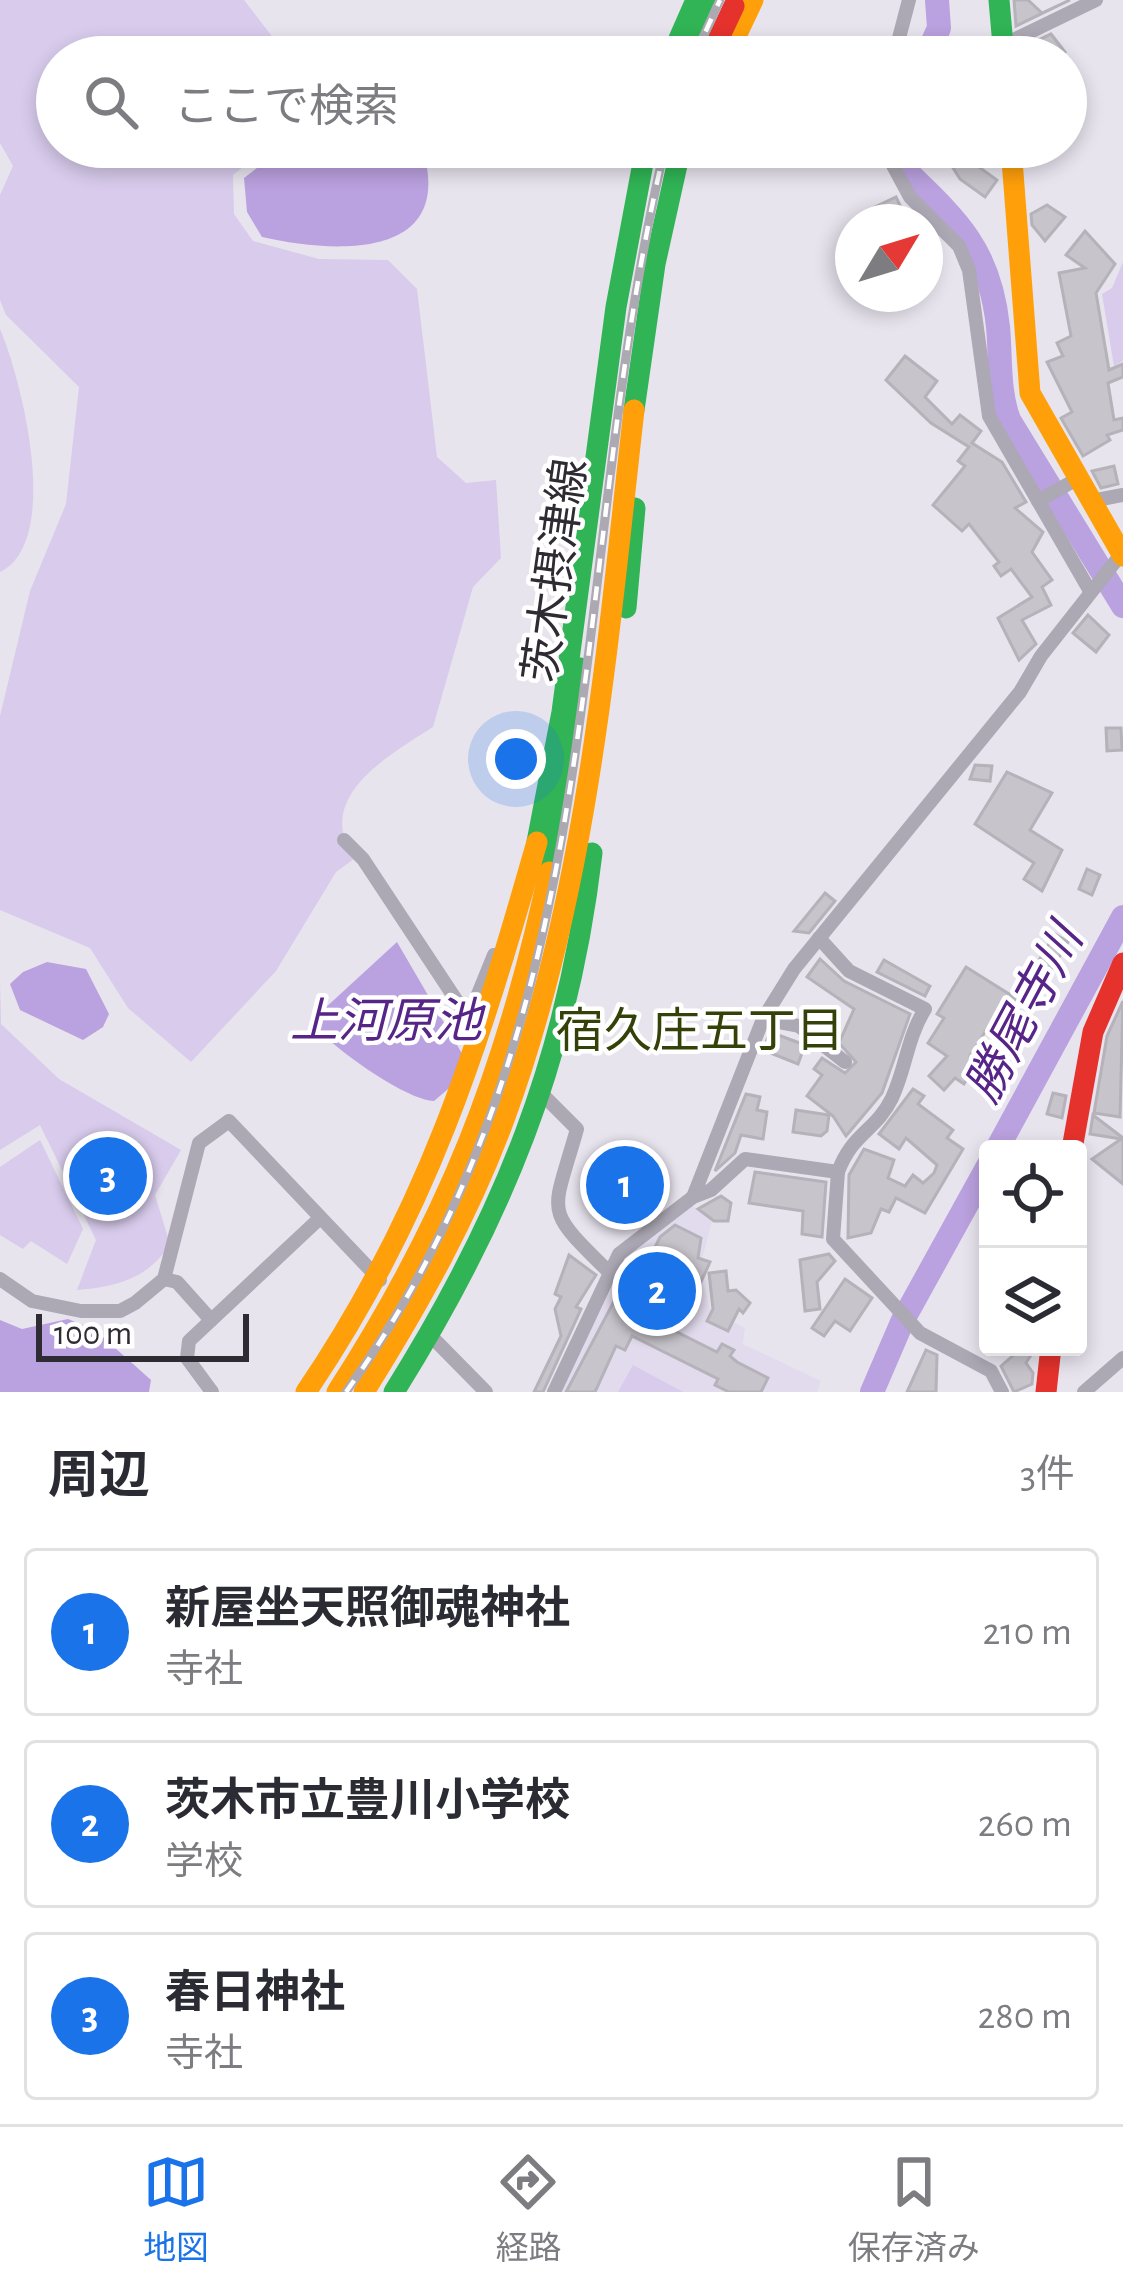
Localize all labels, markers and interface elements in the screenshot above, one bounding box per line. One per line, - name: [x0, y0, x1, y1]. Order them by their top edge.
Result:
- search box: [36, 36, 1087, 168]
- icon: search: [78, 69, 144, 135]
- text: ここで検索: [174, 85, 399, 130]
- north arrow: [835, 204, 943, 312]
- street label: 茨木摂津線: [517, 456, 594, 685]
- your location: [486, 729, 546, 789]
- water label: 勝尾寺川: [957, 913, 1094, 1110]
- water label: 上河原池: [290, 996, 486, 1047]
- district label: 宿久庄五丁目: [556, 1006, 844, 1057]
- pin: 3: [69, 1131, 147, 1221]
- pin: 1: [586, 1140, 664, 1230]
- map controls: [979, 1140, 1087, 1356]
- button: locate: [979, 1140, 1087, 1248]
- pin: 2: [618, 1246, 696, 1336]
- button: layers: [979, 1248, 1087, 1356]
- scale bar: [36, 1308, 249, 1361]
- text: 100 m: [54, 1318, 132, 1351]
- text: 周辺: [48, 1451, 150, 1502]
- text: 3件: [1020, 1456, 1075, 1495]
- text: 新屋坐天照御魂神社: [165, 1587, 570, 1632]
- text: 1: [83, 1613, 97, 1652]
- text: 210 m: [983, 1613, 1072, 1652]
- text: 寺社: [165, 1651, 243, 1690]
- text: 茨木市立豊川小学校: [165, 1779, 570, 1824]
- text: 2: [81, 1805, 99, 1844]
- text: 260 m: [978, 1805, 1072, 1844]
- text: 学校: [165, 1843, 243, 1882]
- text: 春日神社: [165, 1971, 345, 2016]
- text: 3: [82, 1997, 98, 2036]
- text: 280 m: [978, 1997, 1072, 2036]
- text: 寺社: [165, 2035, 243, 2074]
- tab: 地図: [143, 2149, 209, 2270]
- tab: 経路: [495, 2149, 561, 2270]
- tab: 保存済み: [848, 2149, 980, 2270]

